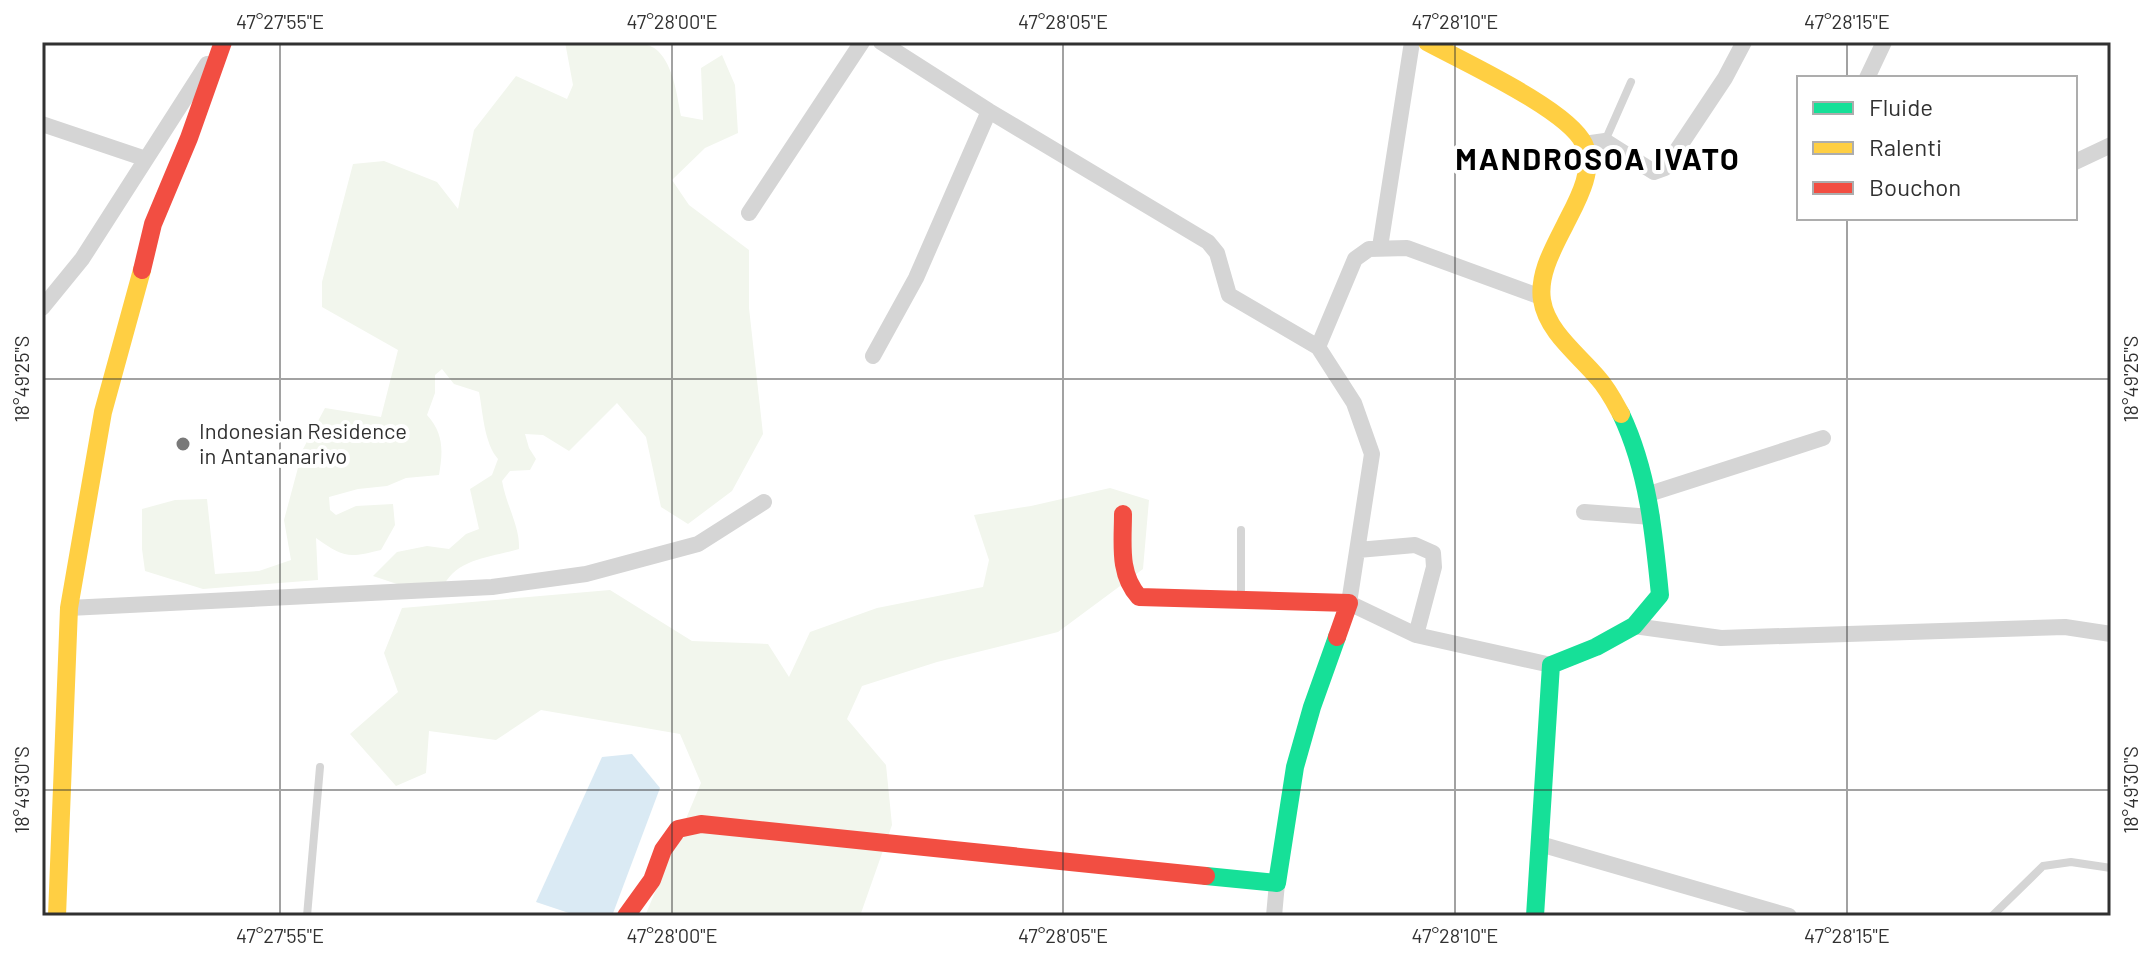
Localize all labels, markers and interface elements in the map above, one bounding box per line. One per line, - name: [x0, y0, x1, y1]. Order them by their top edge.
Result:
- text: 47°27'55"E: [236, 9, 324, 33]
- text: 47°28'00"E: [626, 9, 718, 33]
- text: 47°28'05"E: [1018, 9, 1108, 33]
- text: 47°28'10"E: [1412, 9, 1498, 33]
- text: 47°28'15"E: [1804, 9, 1890, 33]
- legend: [1797, 76, 2077, 220]
- text: Fluide: [1869, 92, 1933, 121]
- text: Ralenti: [1869, 132, 1942, 161]
- district label: MANDROSOA IVATO: [1455, 140, 1741, 176]
- text: Bouchon: [1869, 172, 1961, 201]
- text: 18°49'25"S: [9, 335, 33, 423]
- text: 18°49'25"S: [2118, 335, 2142, 423]
- place label: Indonesian Residence in Antananarivo: [199, 417, 407, 468]
- marker: Indonesian Residence in Antananarivo: [174, 435, 192, 453]
- text: 18°49'30"S: [9, 746, 33, 834]
- text: 18°49'30"S: [2118, 746, 2142, 834]
- text: 47°27'55"E: [236, 923, 324, 947]
- text: 47°28'00"E: [626, 923, 718, 947]
- text: 47°28'05"E: [1018, 923, 1108, 947]
- text: 47°28'10"E: [1412, 923, 1498, 947]
- text: 47°28'15"E: [1804, 923, 1890, 947]

